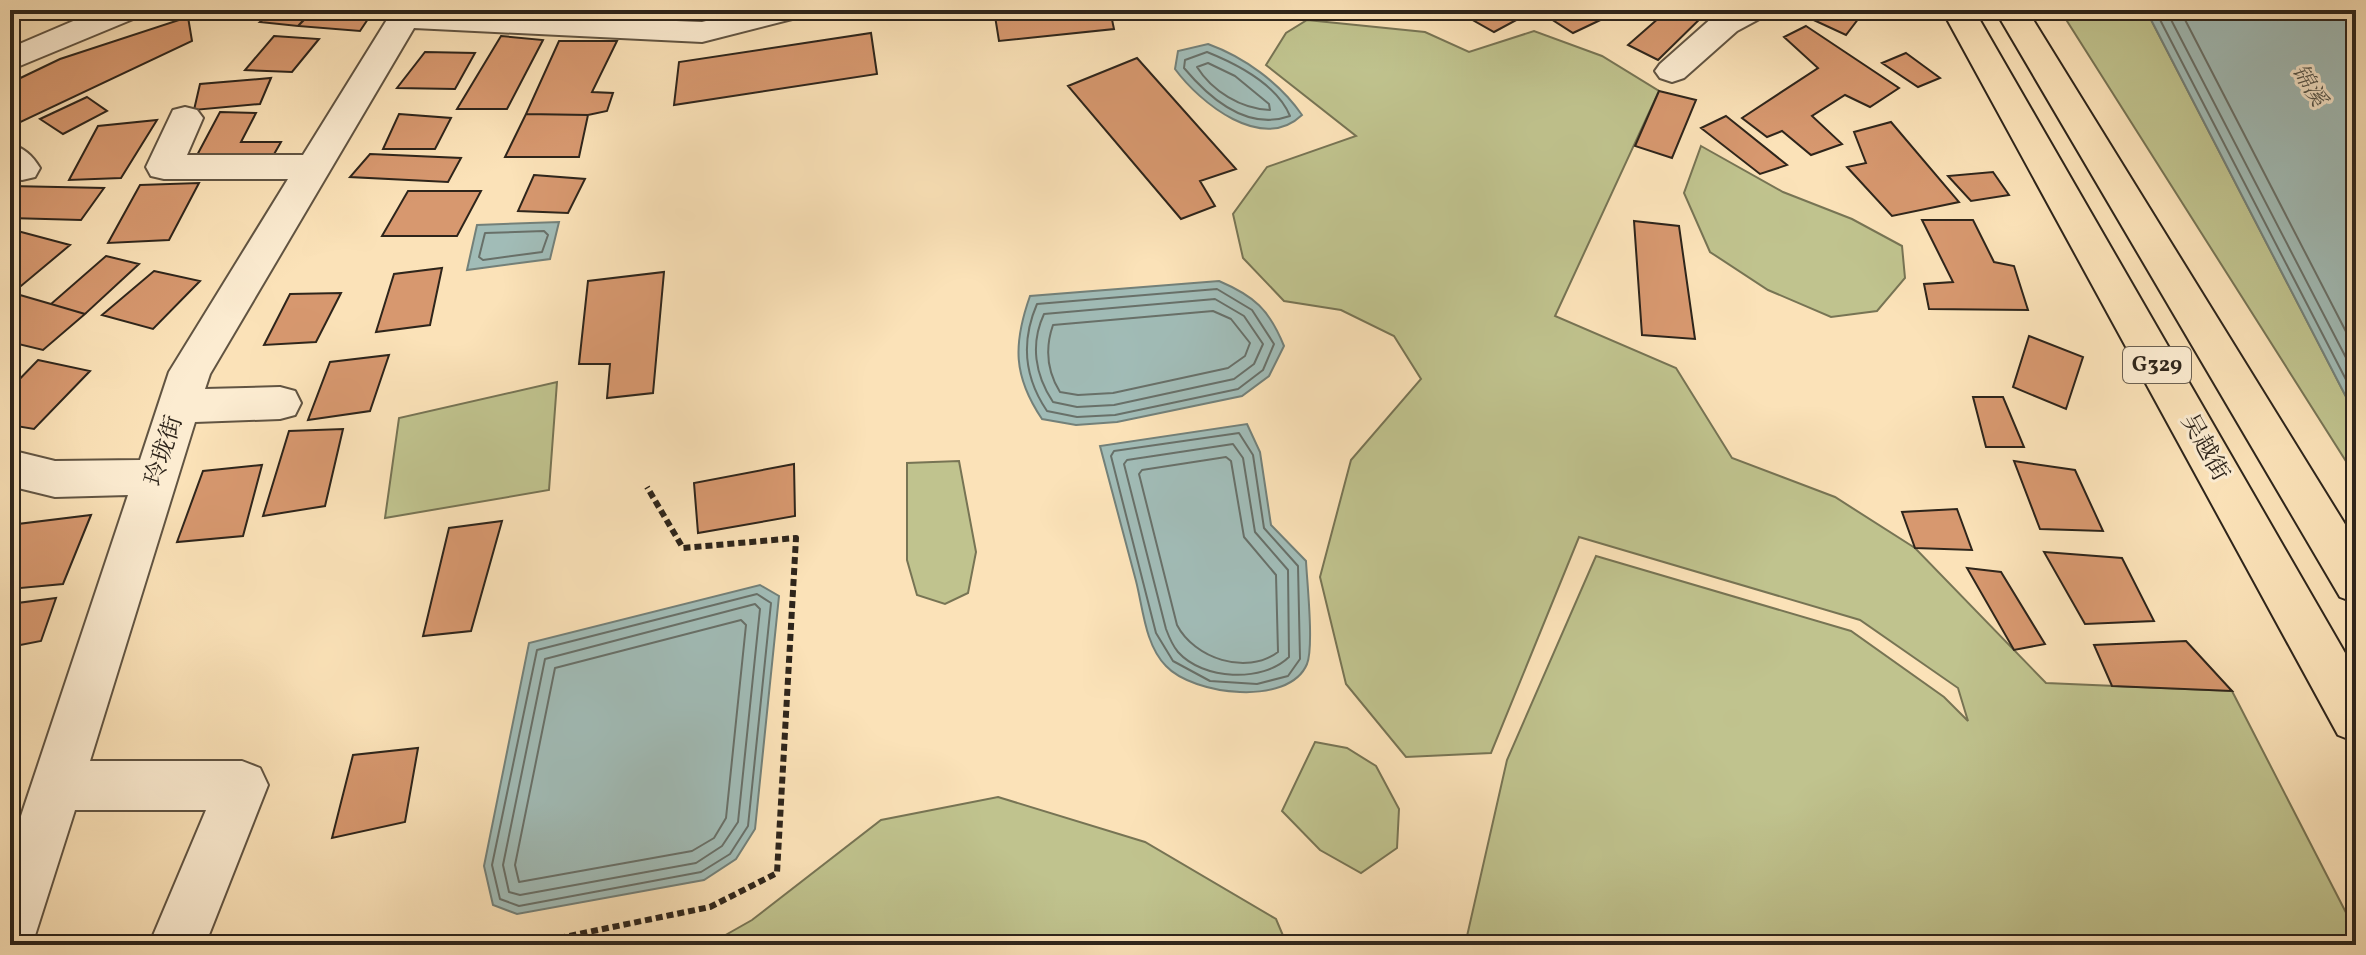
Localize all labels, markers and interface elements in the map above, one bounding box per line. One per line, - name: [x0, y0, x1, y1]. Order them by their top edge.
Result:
- water label: 锦溪: [2283, 59, 2334, 115]
- road number: G329: [2123, 347, 2191, 383]
- street label: 吴越街: [2172, 408, 2236, 488]
- street label: 玲珑街: [138, 412, 192, 490]

